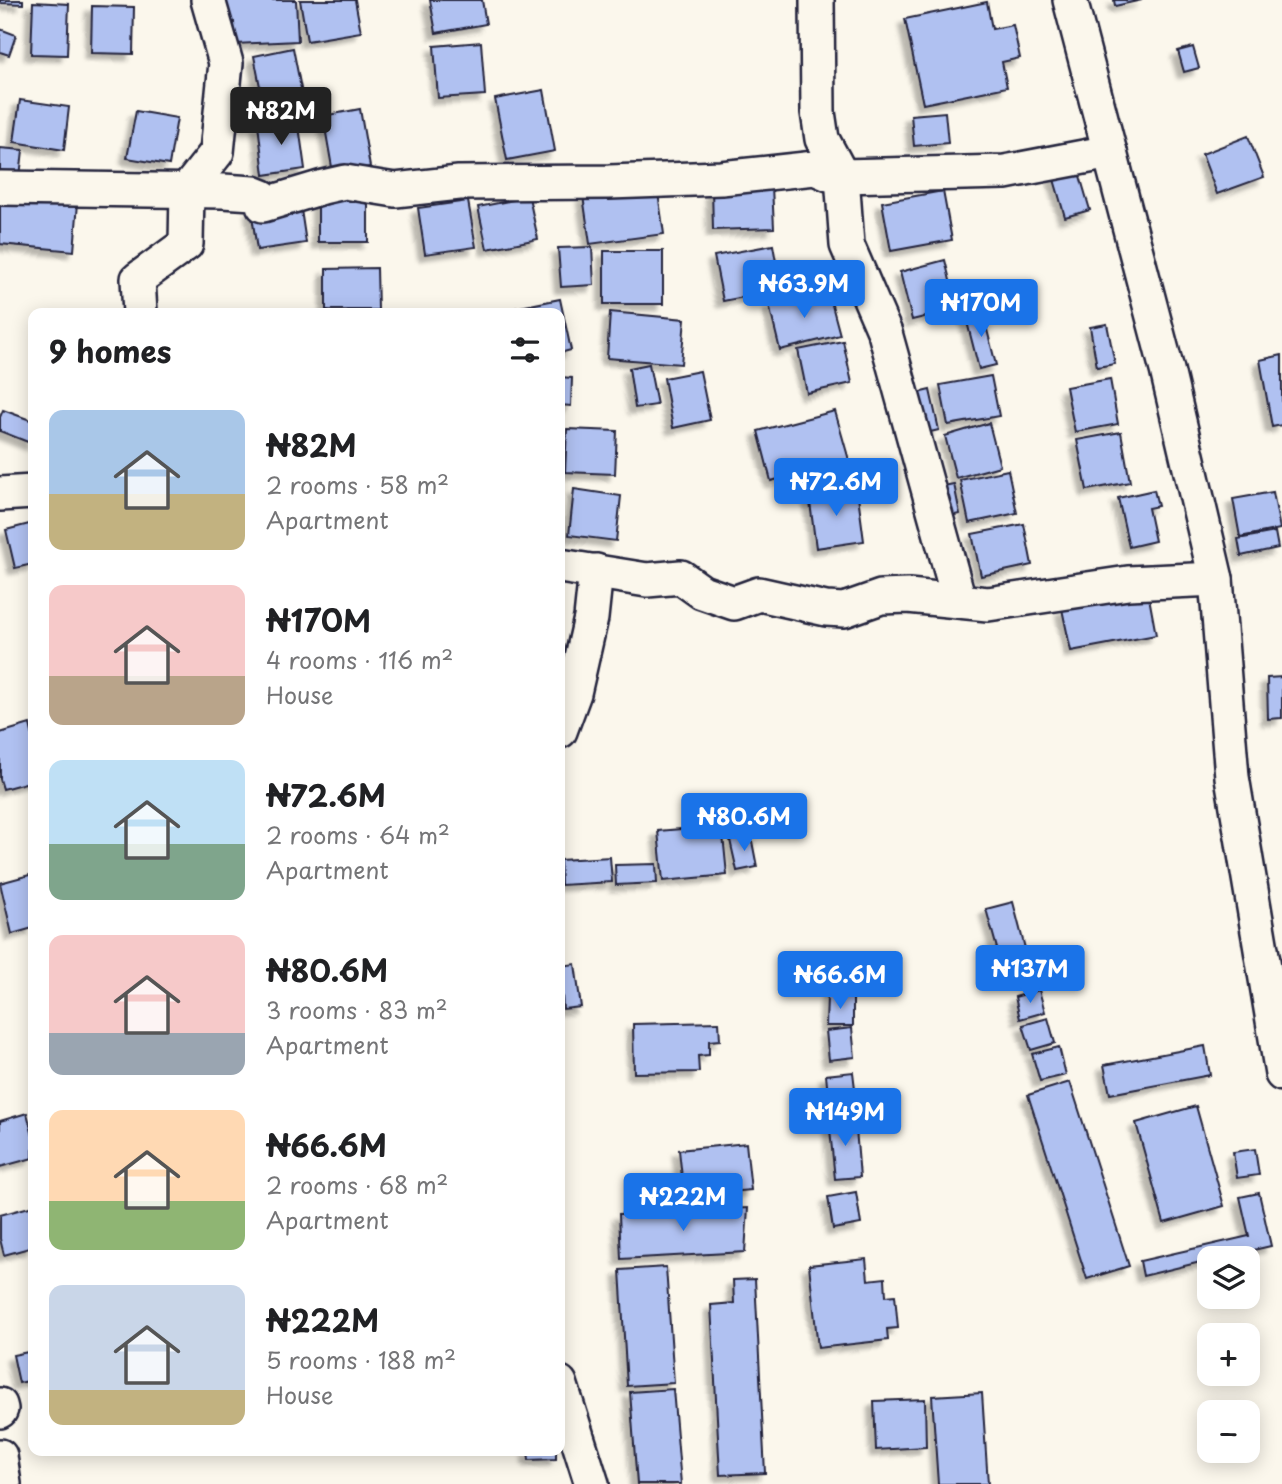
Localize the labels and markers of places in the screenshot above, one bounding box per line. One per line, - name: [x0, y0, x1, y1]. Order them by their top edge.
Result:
- pin: ₦82M: [240, 88, 322, 147]
- pin: ₦63.9M: [747, 260, 861, 320]
- pin: ₦170M: [932, 280, 1030, 339]
- pin: ₦72.6M: [779, 458, 893, 518]
- pin: ₦80.6M: [687, 794, 801, 853]
- pin: ₦137M: [981, 946, 1079, 1005]
- pin: ₦66.6M: [783, 951, 897, 1011]
- pin: ₦149M: [796, 1088, 894, 1148]
- pin: ₦222M: [634, 1174, 732, 1233]

